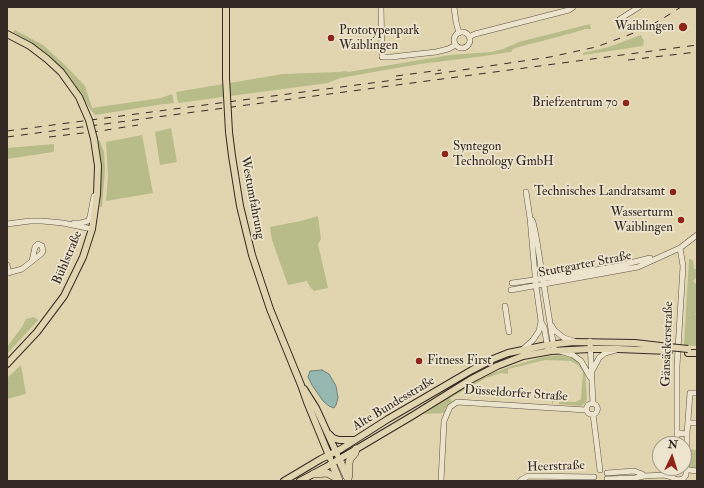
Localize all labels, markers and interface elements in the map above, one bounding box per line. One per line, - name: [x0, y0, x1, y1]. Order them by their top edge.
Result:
- place label: Waiblingen: [615, 19, 674, 35]
- marker: Waiblingen: [677, 21, 689, 33]
- place label: Prototypenpark Waiblingen: [339, 23, 420, 54]
- marker: Prototypenpark Waiblingen: [326, 33, 336, 43]
- place label: Briefzentrum 70: [532, 95, 618, 111]
- marker: Briefzentrum 70: [621, 98, 631, 108]
- place label: Syntegon Technology GmbH: [453, 139, 554, 170]
- marker: Syntegon Technology GmbH: [440, 149, 450, 159]
- street label: Westumfahrung: [236, 155, 268, 241]
- place label: Technisches Landratsamt: [534, 184, 665, 200]
- marker: Technisches Landratsamt: [668, 187, 678, 197]
- place label: Wasserturm Waiblingen: [611, 205, 673, 236]
- marker: Wasserturm Waiblingen: [676, 215, 686, 225]
- street label: Bühlstraße: [50, 229, 86, 287]
- street label: Stuttgarter Straße: [537, 248, 633, 282]
- street label: Gänsäckerstraße: [659, 301, 677, 387]
- place label: Fitness First: [427, 353, 491, 369]
- marker: Fitness First: [414, 356, 424, 366]
- street label: Alte Bundesstraße: [350, 373, 438, 435]
- street label: Düsseldorfer Straße: [464, 383, 568, 405]
- north arrow: [652, 436, 692, 476]
- text: N: [667, 438, 678, 451]
- street label: Heerstraße: [527, 458, 585, 476]

